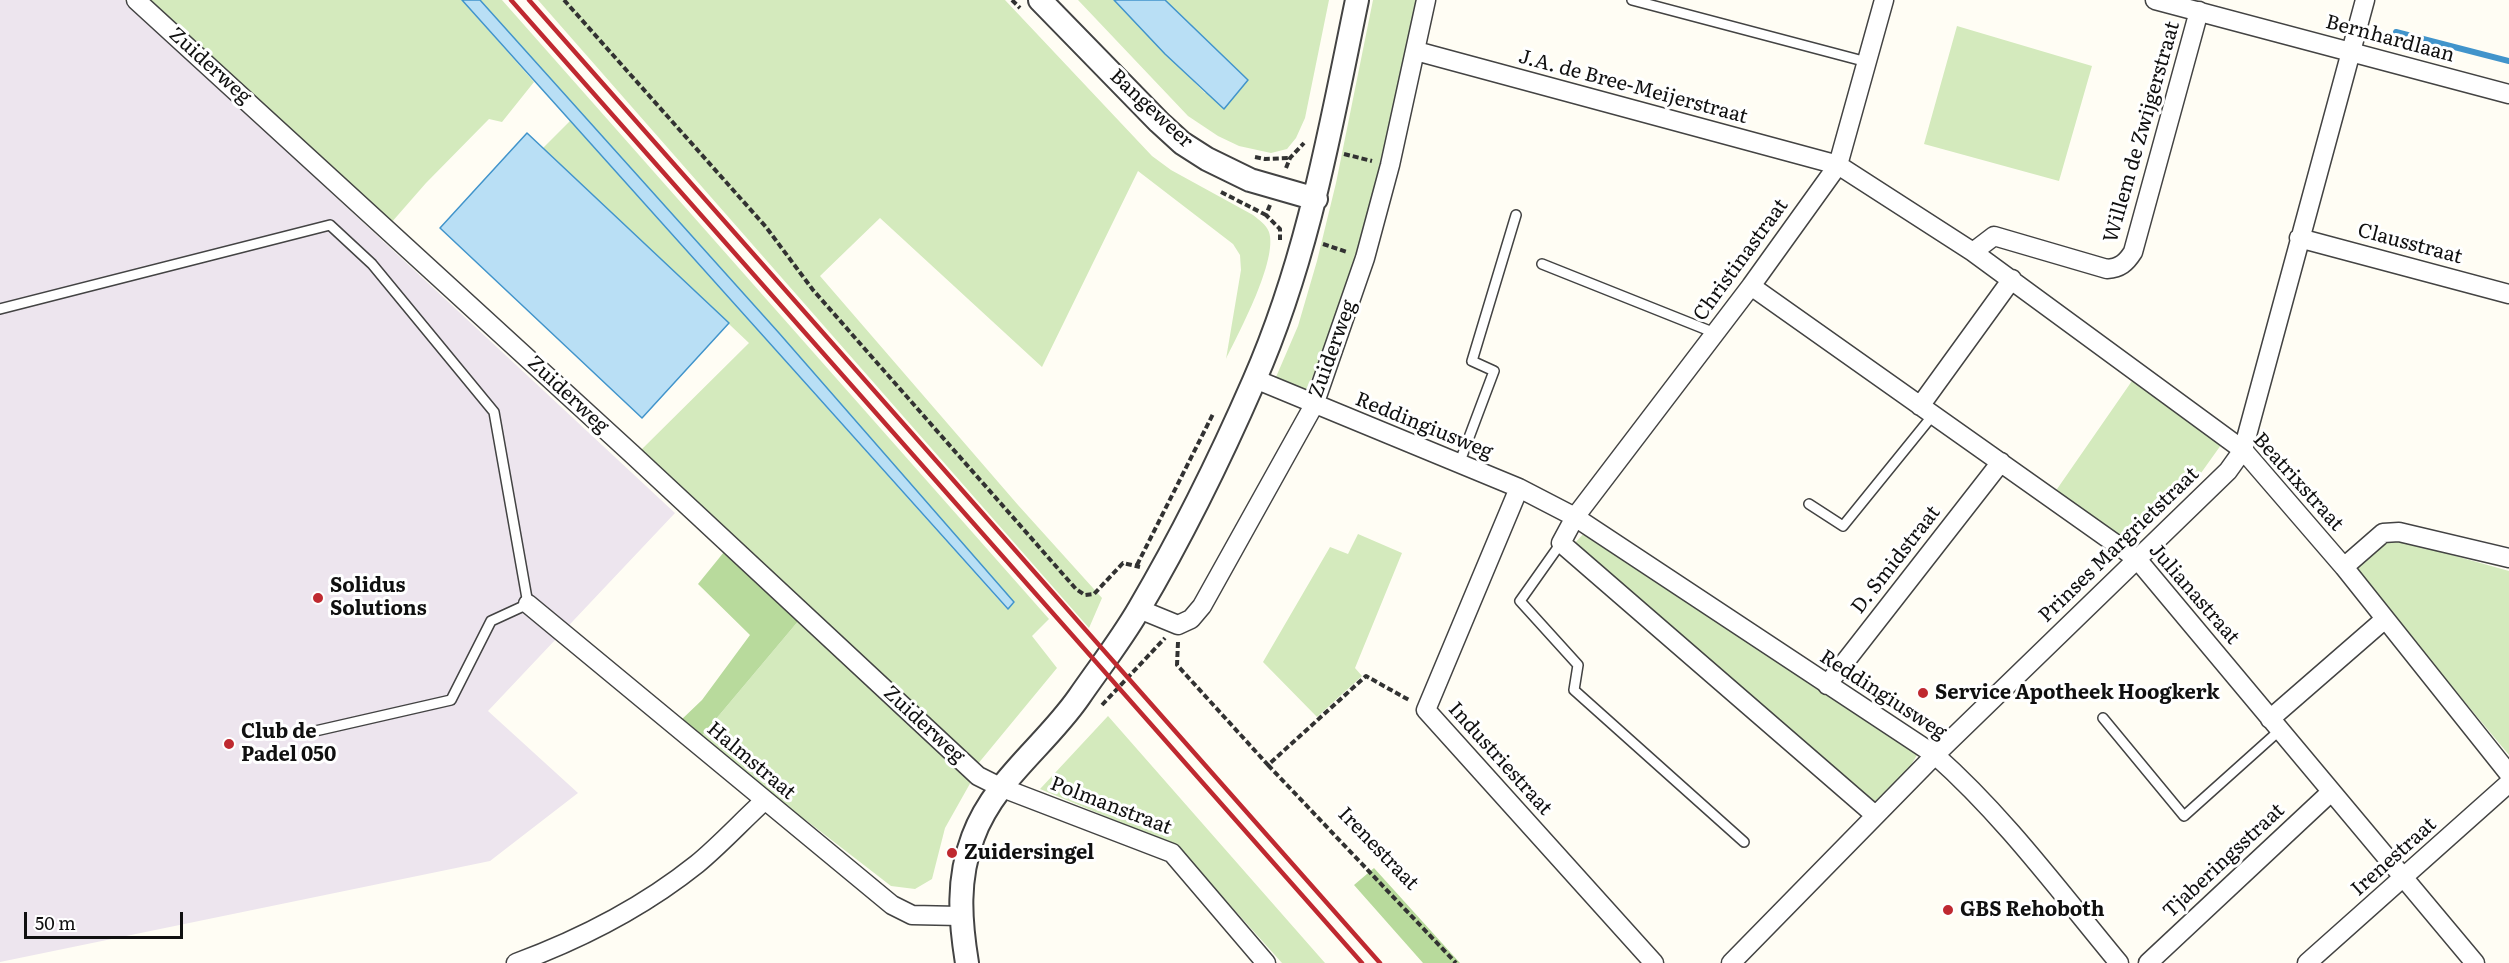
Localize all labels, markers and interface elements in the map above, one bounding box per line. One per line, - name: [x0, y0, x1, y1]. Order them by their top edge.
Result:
- street label: Bernhardlaan: [2323, 10, 2457, 68]
- street label: Willem de Zwijgerstraat: [2099, 19, 2185, 245]
- street label: Zuiderweg: [164, 23, 256, 109]
- street label: J.A. de Bree-Meijerstraat: [1516, 45, 1750, 129]
- street label: Bangeweer: [1104, 64, 1198, 154]
- street label: Christinastraat: [1689, 194, 1793, 326]
- street label: Clausstraat: [2355, 218, 2465, 270]
- street label: Zuiderweg: [1304, 297, 1362, 401]
- street label: Zuiderweg: [522, 351, 614, 439]
- street label: Reddingiusweg: [1352, 387, 1496, 465]
- street label: Beatrixstraat: [2248, 428, 2348, 536]
- street label: Prinses Margrietstraat: [2034, 462, 2204, 628]
- street label: D. Smidstraat: [1846, 501, 1946, 619]
- street label: Julianastraat: [2144, 539, 2244, 649]
- place label: Solidus Solutions: [330, 574, 427, 621]
- marker: Solidus Solutions: [311, 591, 325, 605]
- street label: Reddingiusweg: [1815, 645, 1951, 745]
- street label: Zuiderweg: [878, 681, 970, 769]
- place label: Service Apotheek Hoogkerk: [1935, 681, 2220, 705]
- marker: Service Apotheek Hoogkerk: [1916, 686, 1930, 700]
- street label: Industriestraat: [1443, 698, 1557, 820]
- street label: Halmstraat: [702, 717, 800, 805]
- place label: Club de Padel 050: [241, 720, 336, 767]
- marker: Club de Padel 050: [222, 737, 236, 751]
- street label: Polmanstraat: [1047, 772, 1175, 840]
- street label: Tjaberingsstraat: [2158, 799, 2290, 923]
- street label: Irenestraat: [1333, 803, 1423, 895]
- street label: Irenestraat: [2347, 813, 2441, 901]
- place label: Zuidersingel: [964, 841, 1094, 865]
- marker: Zuidersingel: [945, 846, 959, 860]
- place label: GBS Rehoboth: [1960, 898, 2105, 922]
- scale bar: [27, 900, 186, 938]
- marker: GBS Rehoboth: [1941, 903, 1955, 917]
- text: 50 m: [35, 909, 76, 936]

